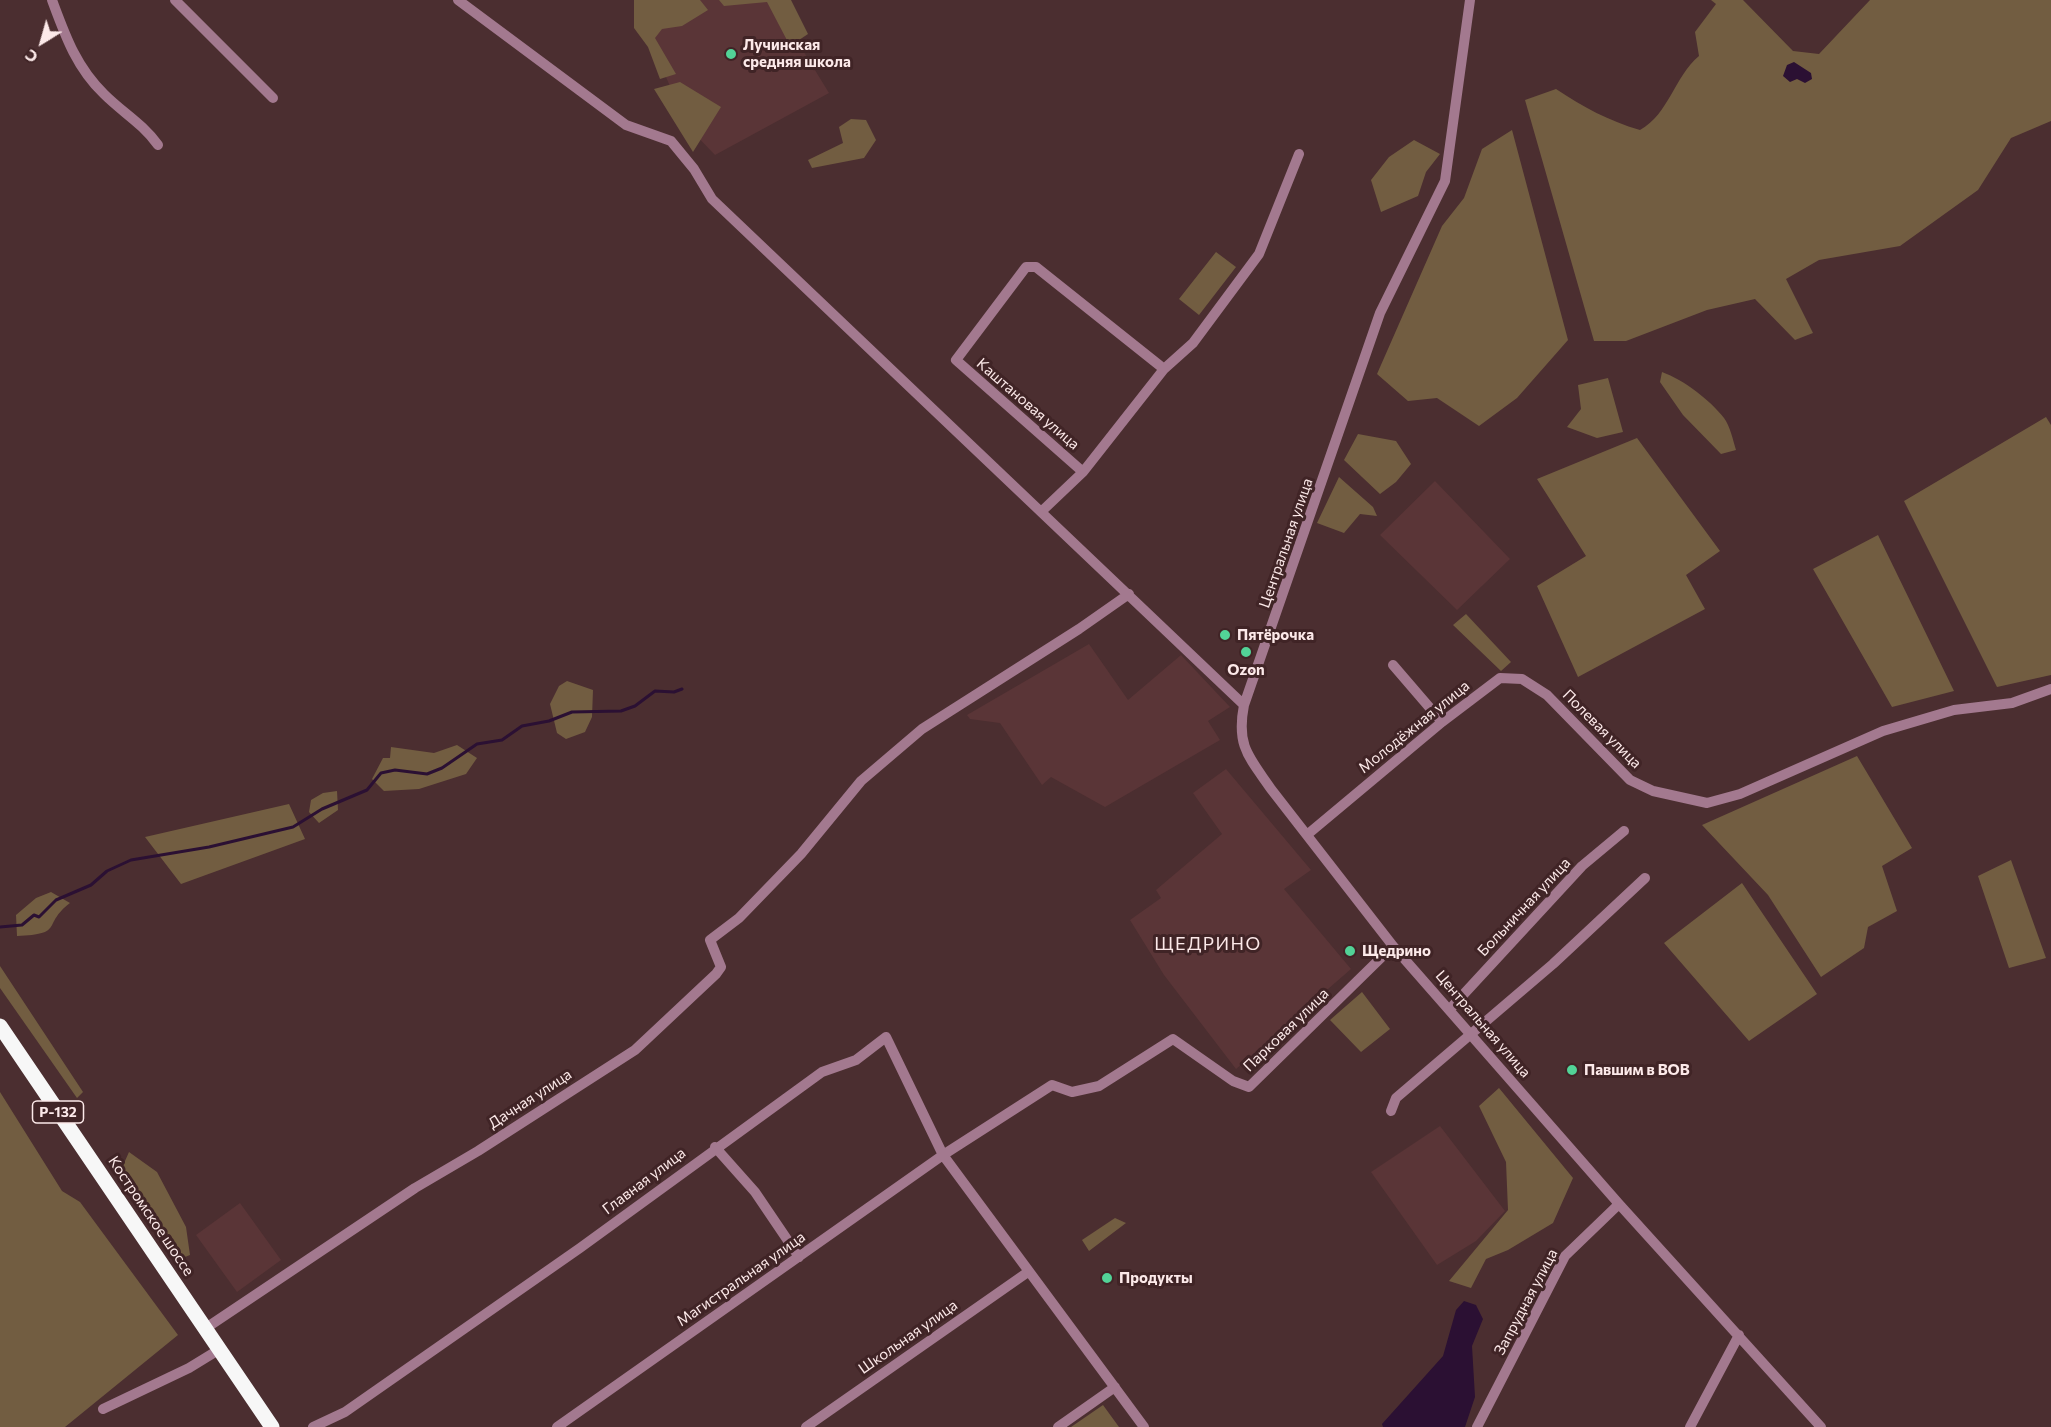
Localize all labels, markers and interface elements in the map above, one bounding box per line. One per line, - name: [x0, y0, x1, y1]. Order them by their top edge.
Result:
- north arrow: [12, 12, 72, 72]
- place label: Лучинская средняя школа: [743, 36, 851, 71]
- text: С: [21, 46, 41, 68]
- marker: Лучинская средняя школа: [724, 47, 738, 61]
- street label: Каштановая улица: [973, 355, 1083, 453]
- street label: Центральная улица: [1255, 476, 1317, 610]
- place label: Пятёрочка: [1237, 626, 1314, 644]
- marker: Пятёрочка: [1218, 628, 1232, 642]
- marker: Ozon: [1239, 645, 1253, 659]
- place label: Ozon: [1227, 661, 1265, 679]
- street label: Молодёжная улица: [1355, 677, 1473, 777]
- street label: Полевая улица: [1559, 686, 1645, 772]
- street label: Больничная улица: [1474, 854, 1574, 960]
- district label: ЩЕДРИНО: [1154, 933, 1262, 955]
- place label: Щедрино: [1362, 942, 1431, 960]
- marker: Щедрино: [1343, 944, 1357, 958]
- street label: Центральная улица: [1432, 967, 1534, 1081]
- street label: Парковая улица: [1239, 985, 1333, 1075]
- place label: Павшим в ВОВ: [1584, 1061, 1690, 1079]
- marker: Павшим в ВОВ: [1565, 1063, 1579, 1077]
- street label: Дачная улица: [485, 1065, 575, 1133]
- road number: Р-132: [32, 1101, 84, 1123]
- street label: Главная улица: [599, 1144, 689, 1218]
- street label: Костромское шоссе: [104, 1153, 198, 1279]
- street label: Магистральная улица: [673, 1228, 809, 1330]
- street label: Запрудная улица: [1490, 1246, 1562, 1358]
- place label: Продукты: [1119, 1269, 1193, 1287]
- marker: Продукты: [1100, 1271, 1114, 1285]
- street label: Школьная улица: [855, 1296, 961, 1378]

